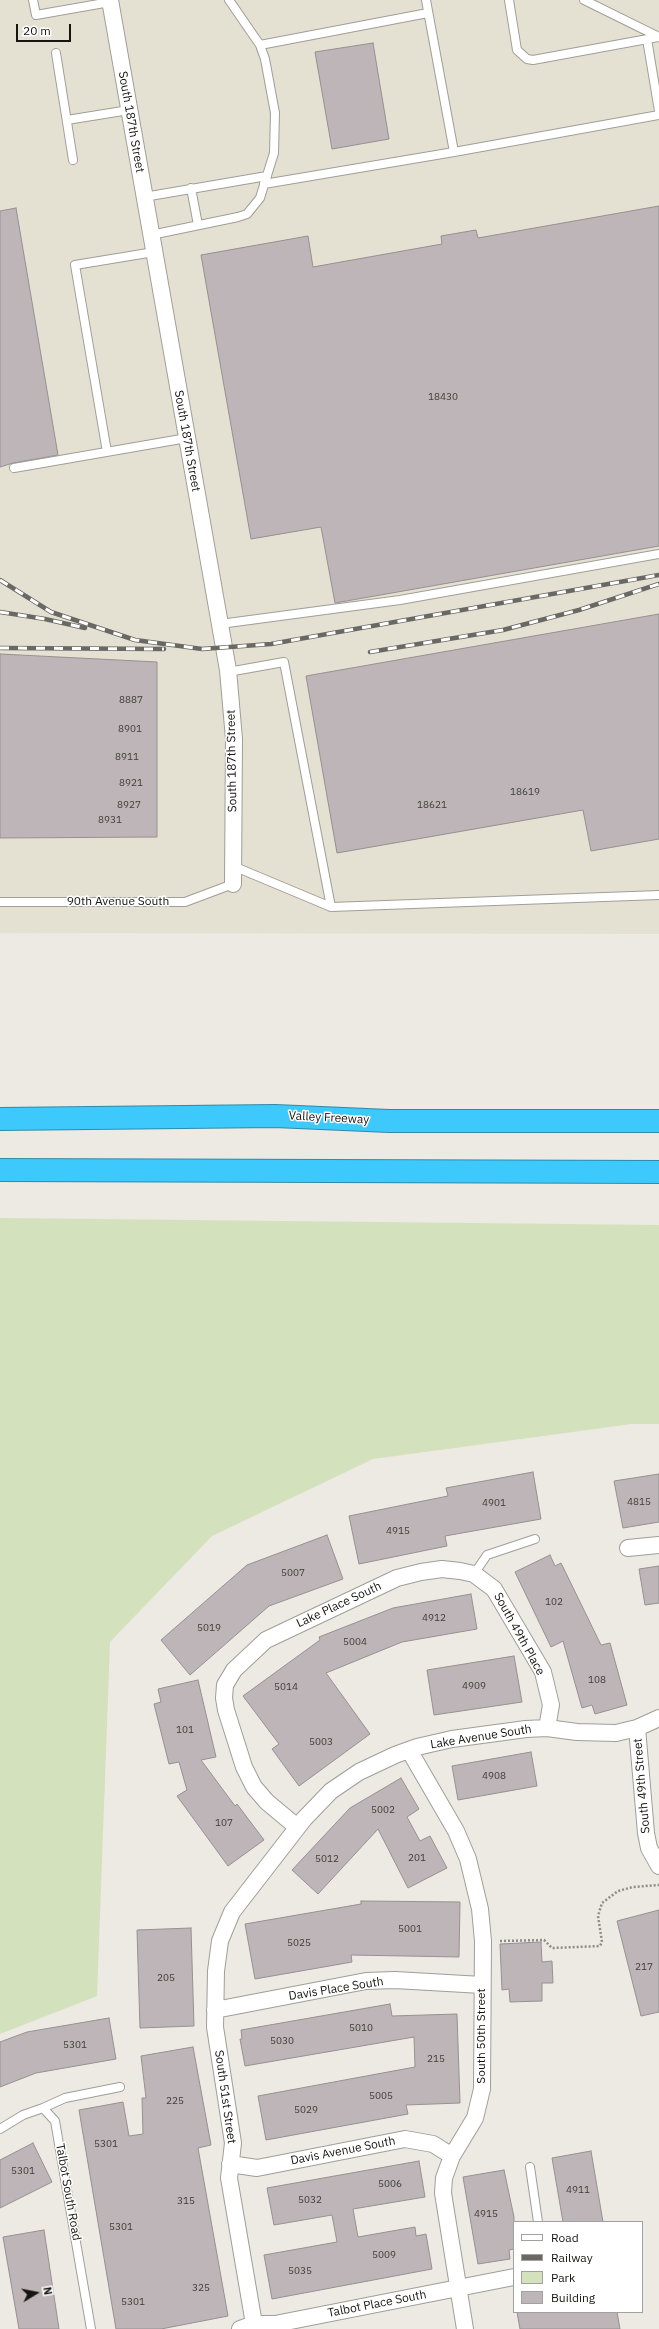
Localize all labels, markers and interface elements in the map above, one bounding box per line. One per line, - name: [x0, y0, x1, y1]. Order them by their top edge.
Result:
- scale bar: [18, 16, 73, 42]
- text: 20 m: [23, 23, 51, 38]
- street label: South 187th Street: [115, 70, 147, 174]
- street label: South 187th Street: [171, 389, 203, 493]
- house number: 18430: [428, 391, 458, 403]
- house number: 8887: [119, 694, 143, 706]
- street label: South 187th Street: [224, 710, 240, 812]
- house number: 8901: [118, 723, 142, 735]
- house number: 8911: [115, 751, 139, 763]
- house number: 8921: [119, 777, 143, 789]
- house number: 18619: [510, 786, 540, 798]
- house number: 8927: [117, 799, 141, 811]
- house number: 18621: [417, 799, 447, 811]
- house number: 8931: [98, 814, 122, 826]
- street label: 90th Avenue South: [67, 895, 169, 909]
- street label: Valley Freeway: [288, 1109, 370, 1127]
- house number: 4815: [627, 1496, 651, 1508]
- house number: 4901: [482, 1497, 506, 1509]
- house number: 4915: [386, 1525, 410, 1537]
- house number: 5007: [281, 1567, 305, 1579]
- street label: Lake Place South: [294, 1579, 384, 1631]
- street label: South 49th Place: [490, 1590, 548, 1678]
- house number: 102: [545, 1596, 563, 1608]
- house number: 4912: [422, 1612, 446, 1624]
- house number: 5019: [197, 1622, 221, 1634]
- house number: 5004: [343, 1636, 367, 1648]
- house number: 108: [588, 1674, 606, 1686]
- house number: 4909: [462, 1680, 486, 1692]
- house number: 5014: [274, 1681, 298, 1693]
- street label: Lake Avenue South: [429, 1722, 533, 1752]
- house number: 101: [176, 1724, 194, 1736]
- house number: 5003: [309, 1736, 333, 1748]
- street label: South 49th Street: [631, 1738, 653, 1834]
- house number: 4908: [482, 1770, 506, 1782]
- house number: 5002: [371, 1804, 395, 1816]
- house number: 107: [215, 1817, 233, 1829]
- house number: 201: [408, 1852, 426, 1864]
- house number: 5012: [315, 1853, 339, 1865]
- house number: 5001: [398, 1923, 422, 1935]
- house number: 5025: [287, 1937, 311, 1949]
- house number: 217: [635, 1961, 653, 1973]
- house number: 205: [157, 1972, 175, 1984]
- street label: Davis Place South: [288, 1974, 384, 2004]
- street label: South 50th Street: [475, 1988, 489, 2084]
- house number: 5010: [349, 2022, 373, 2034]
- house number: 5030: [270, 2035, 294, 2047]
- house number: 5301: [63, 2039, 87, 2051]
- street label: South 51st Street: [211, 2049, 239, 2145]
- house number: 215: [427, 2053, 445, 2065]
- house number: 5005: [369, 2090, 393, 2102]
- house number: 225: [166, 2095, 184, 2107]
- house number: 5029: [294, 2104, 318, 2116]
- street label: Davis Avenue South: [289, 2134, 397, 2168]
- house number: 5301: [94, 2138, 118, 2150]
- street label: Talbot South Road: [52, 2142, 84, 2242]
- house number: 5301: [11, 2165, 35, 2177]
- house number: 5006: [378, 2178, 402, 2190]
- house number: 4911: [566, 2184, 590, 2196]
- house number: 5032: [298, 2194, 322, 2206]
- house number: 315: [177, 2195, 195, 2207]
- house number: 4915: [474, 2208, 498, 2220]
- house number: 5301: [109, 2221, 133, 2233]
- legend: [513, 2221, 643, 2313]
- text: Road: [551, 2230, 579, 2245]
- house number: 5009: [372, 2249, 396, 2261]
- text: Railway: [551, 2250, 593, 2265]
- house number: 5035: [288, 2265, 312, 2277]
- text: Park: [551, 2270, 575, 2285]
- north arrow: [16, 2273, 56, 2313]
- house number: 325: [192, 2282, 210, 2294]
- text: N: [40, 2286, 55, 2296]
- street label: Talbot Place South: [326, 2287, 428, 2321]
- text: Building: [551, 2290, 595, 2305]
- house number: 5301: [121, 2296, 145, 2308]

